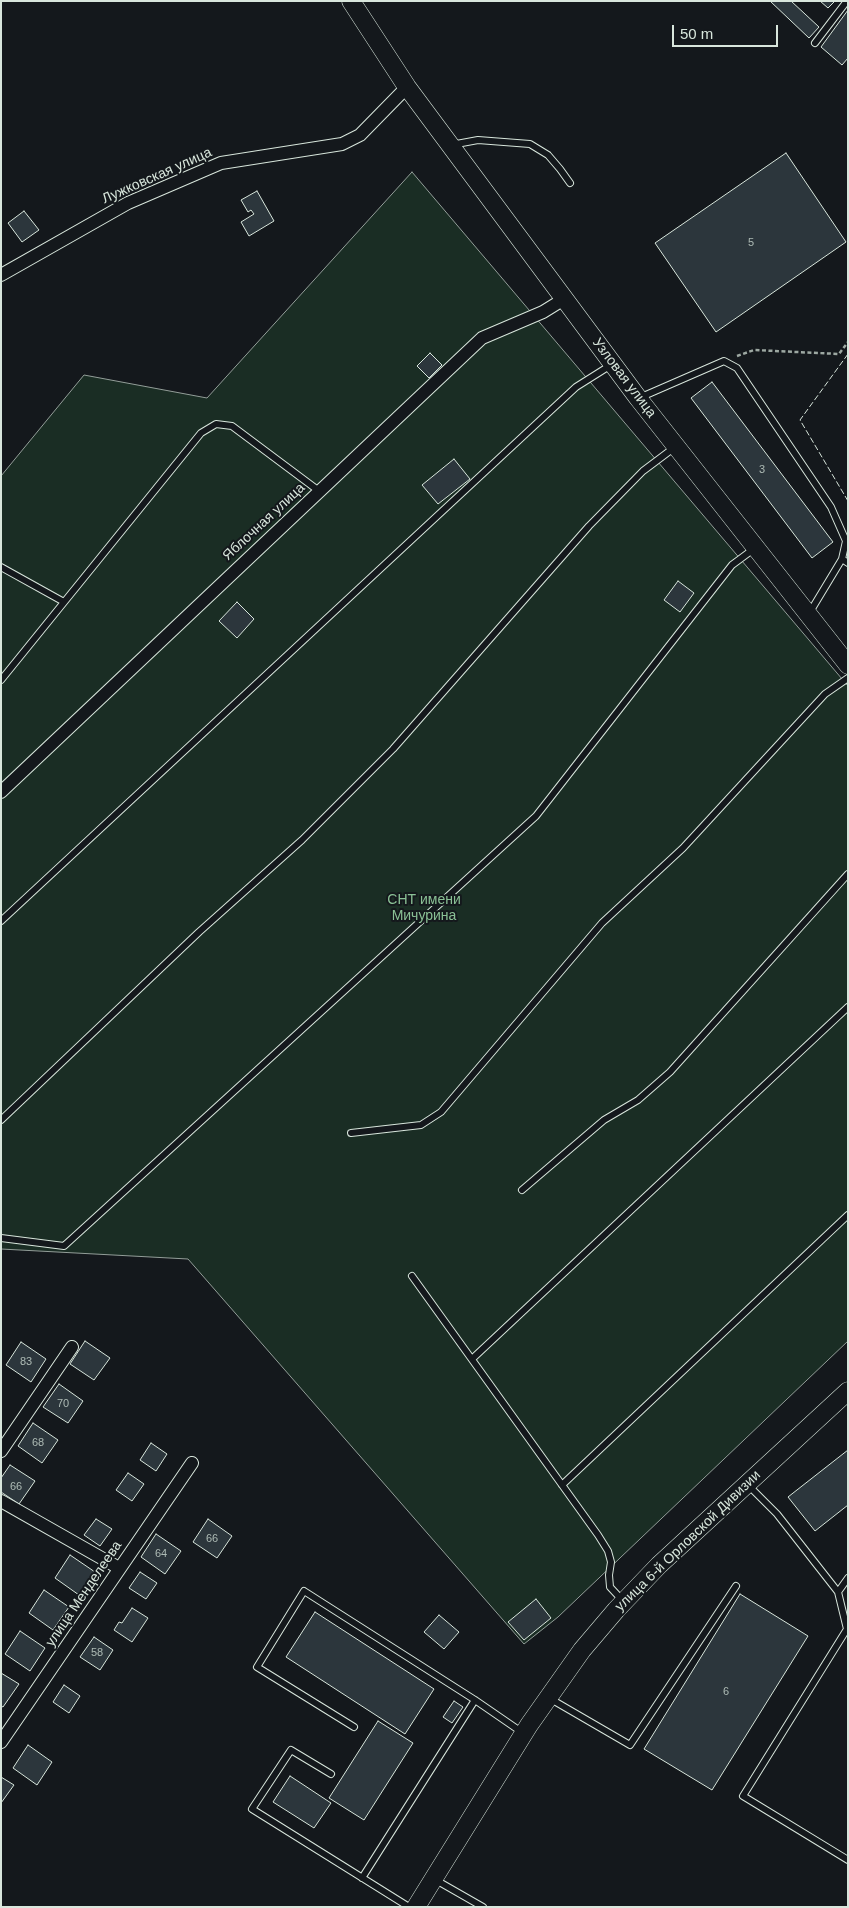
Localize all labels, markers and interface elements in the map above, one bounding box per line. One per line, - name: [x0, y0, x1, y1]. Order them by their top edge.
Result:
- scale bar: [674, 15, 780, 47]
- text: 50 m: [680, 25, 713, 42]
- street label: Лужковская улица: [100, 144, 214, 208]
- house number: 5: [748, 236, 754, 250]
- street label: Узловая улица: [589, 335, 659, 421]
- house number: 3: [759, 463, 765, 477]
- street label: Яблочная улица: [219, 480, 309, 564]
- park label: СНТ имени Мичурина: [387, 892, 461, 924]
- house number: 83: [20, 1355, 32, 1369]
- house number: 70: [57, 1397, 69, 1411]
- house number: 68: [32, 1436, 44, 1450]
- street label: улица 6-й Орловской Дивизии: [612, 1467, 764, 1615]
- house number: 66: [10, 1480, 22, 1494]
- house number: 66: [206, 1532, 218, 1546]
- street label: улица Менделеева: [42, 1538, 126, 1650]
- house number: 64: [155, 1547, 167, 1561]
- house number: 58: [91, 1646, 103, 1660]
- house number: 6: [723, 1685, 729, 1699]

